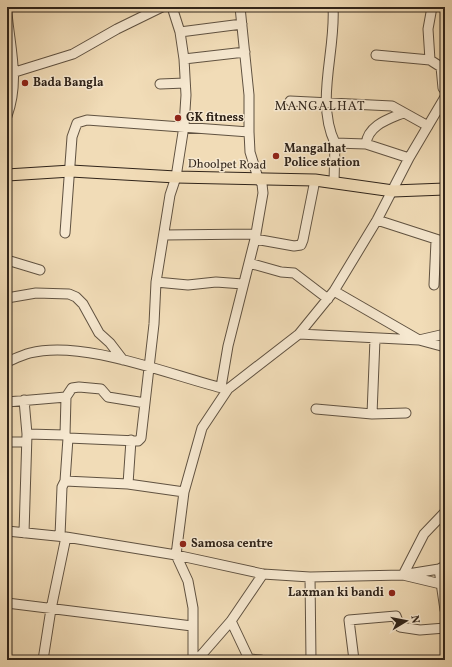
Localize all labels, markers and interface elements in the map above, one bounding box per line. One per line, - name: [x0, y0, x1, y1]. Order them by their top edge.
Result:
- place label: Bada Bangla: [33, 75, 104, 91]
- marker: Bada Bangla: [20, 78, 30, 88]
- district label: MANGALHAT: [274, 98, 366, 116]
- place label: GK fitness: [186, 110, 244, 126]
- marker: GK fitness: [173, 113, 183, 123]
- place label: Mangalhat Police station: [284, 141, 360, 171]
- marker: Mangalhat Police station: [271, 151, 281, 161]
- street label: Dhoolpet Road: [188, 156, 267, 174]
- place label: Samosa centre: [191, 536, 273, 552]
- marker: Samosa centre: [178, 539, 188, 549]
- place label: Laxman ki bandi: [288, 585, 384, 601]
- marker: Laxman ki bandi: [387, 588, 397, 598]
- north arrow: [386, 601, 426, 641]
- text: N: [406, 614, 422, 625]

